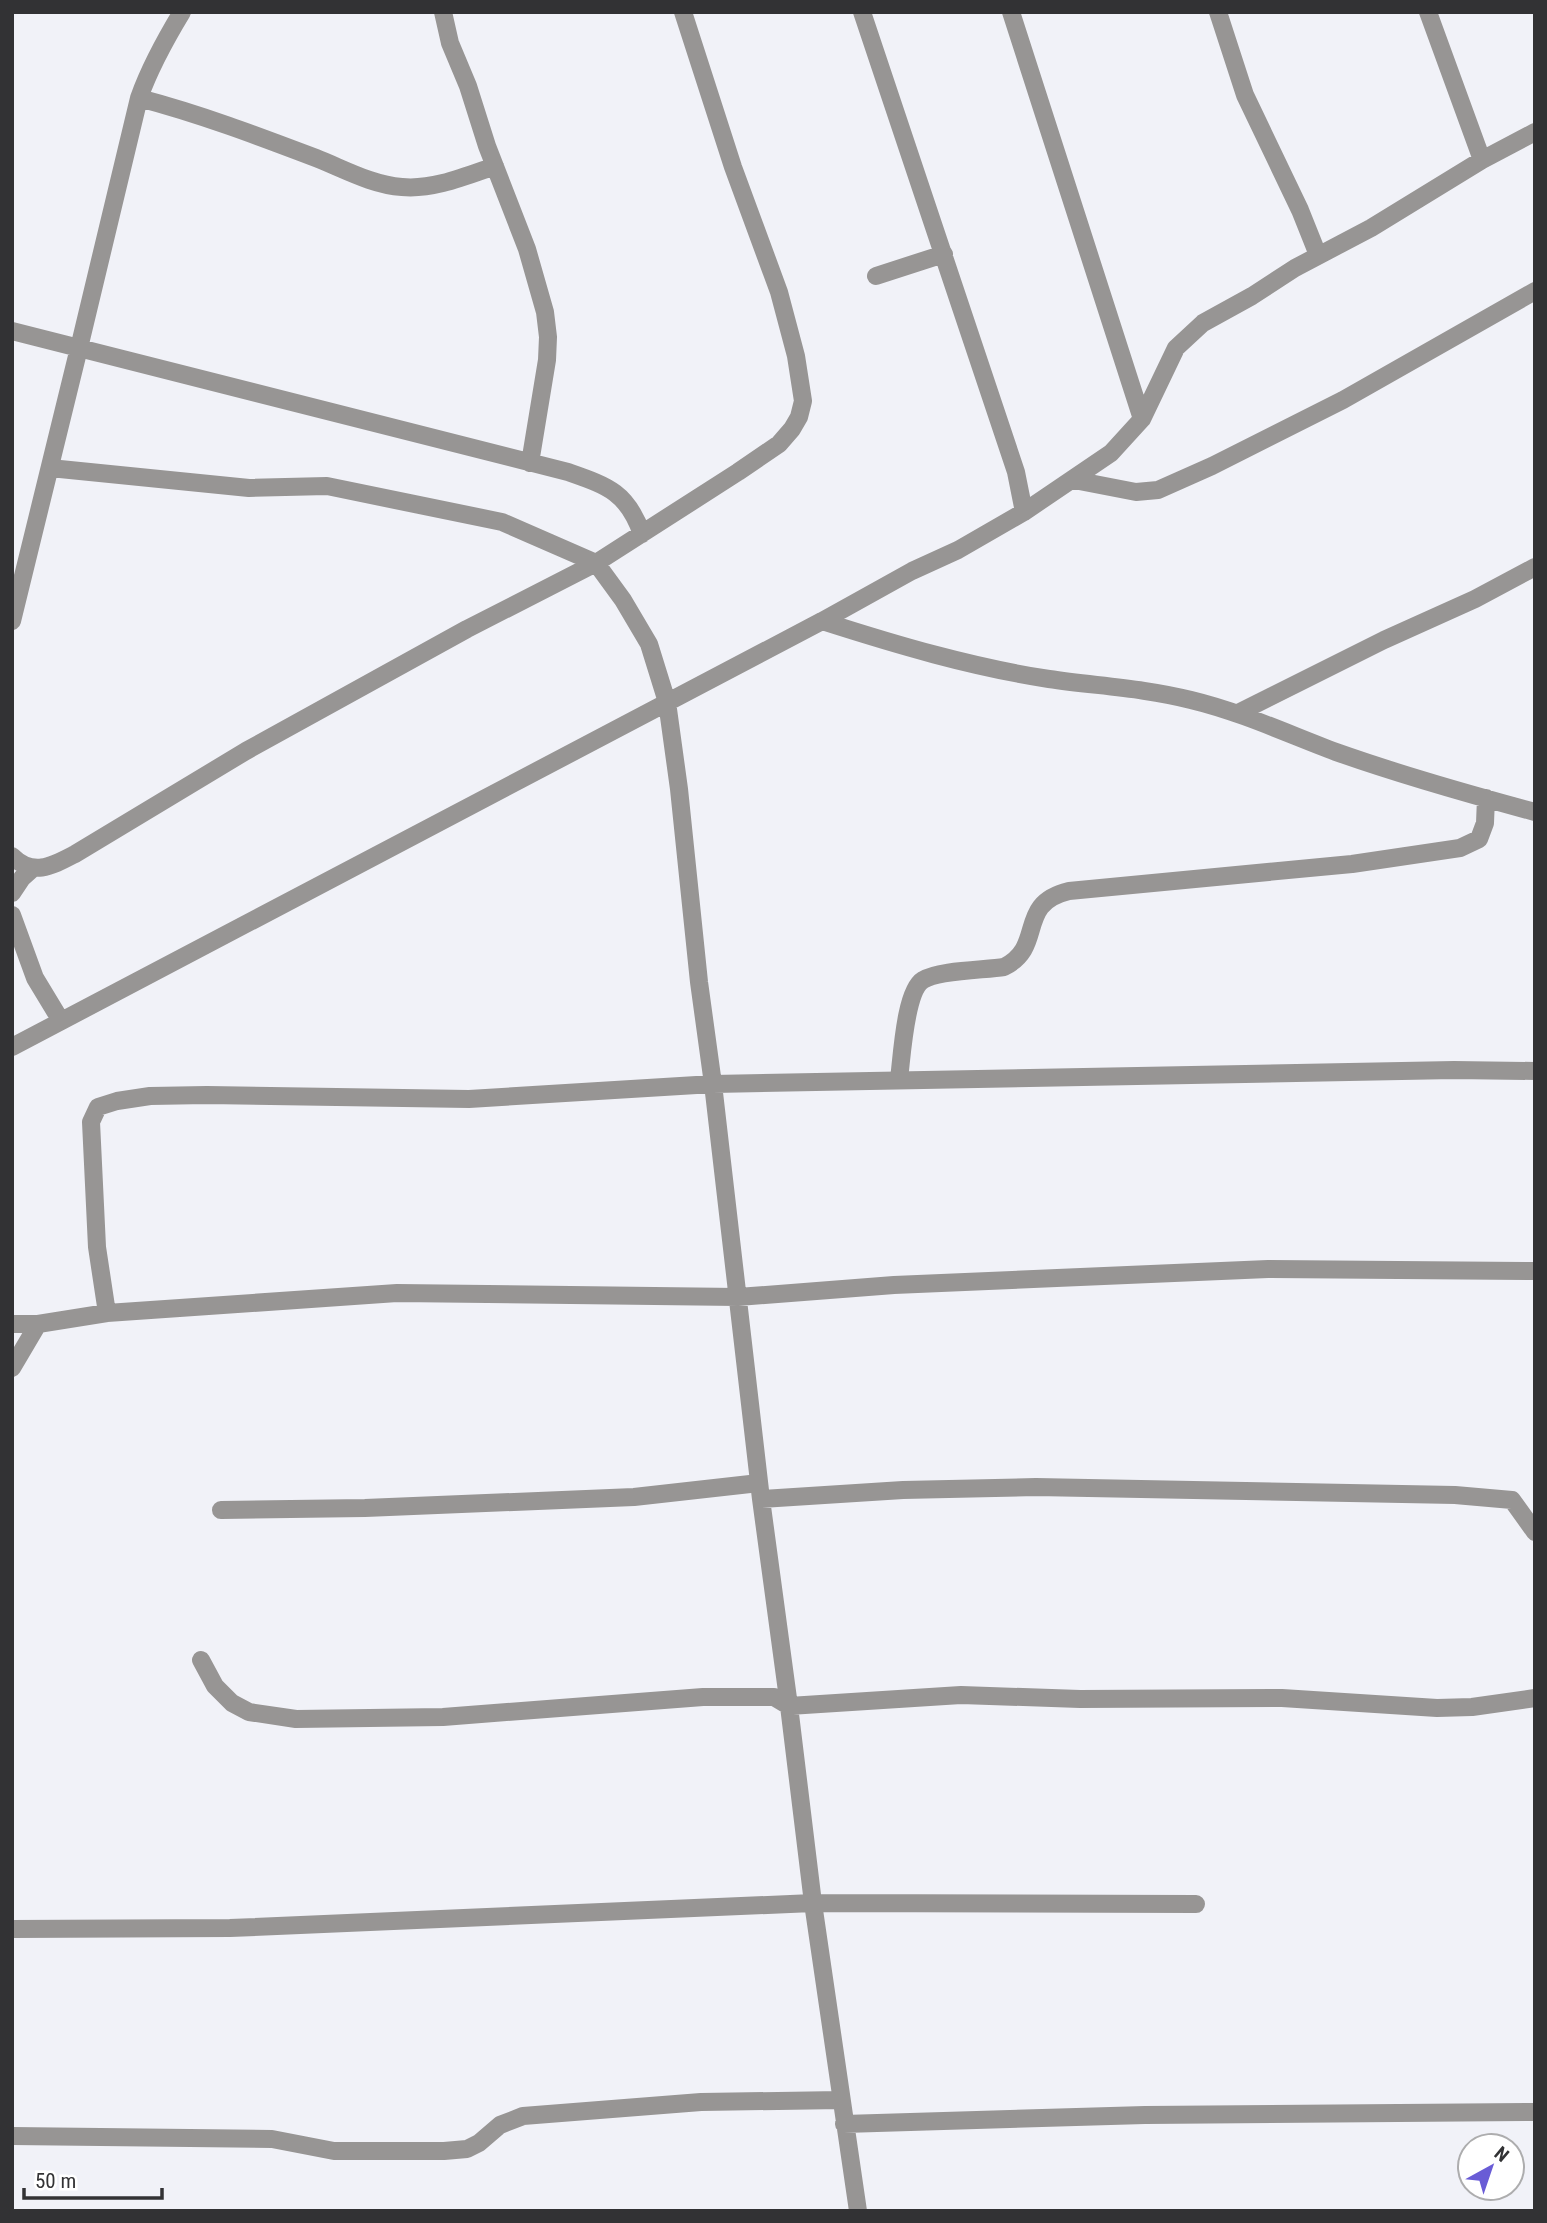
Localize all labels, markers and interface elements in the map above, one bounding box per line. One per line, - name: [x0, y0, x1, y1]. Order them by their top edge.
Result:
- north arrow: [1456, 2132, 1526, 2202]
- text: N: [1490, 2142, 1513, 2167]
- scale bar: [24, 2156, 163, 2200]
- text: 50 m: [35, 2169, 76, 2193]

